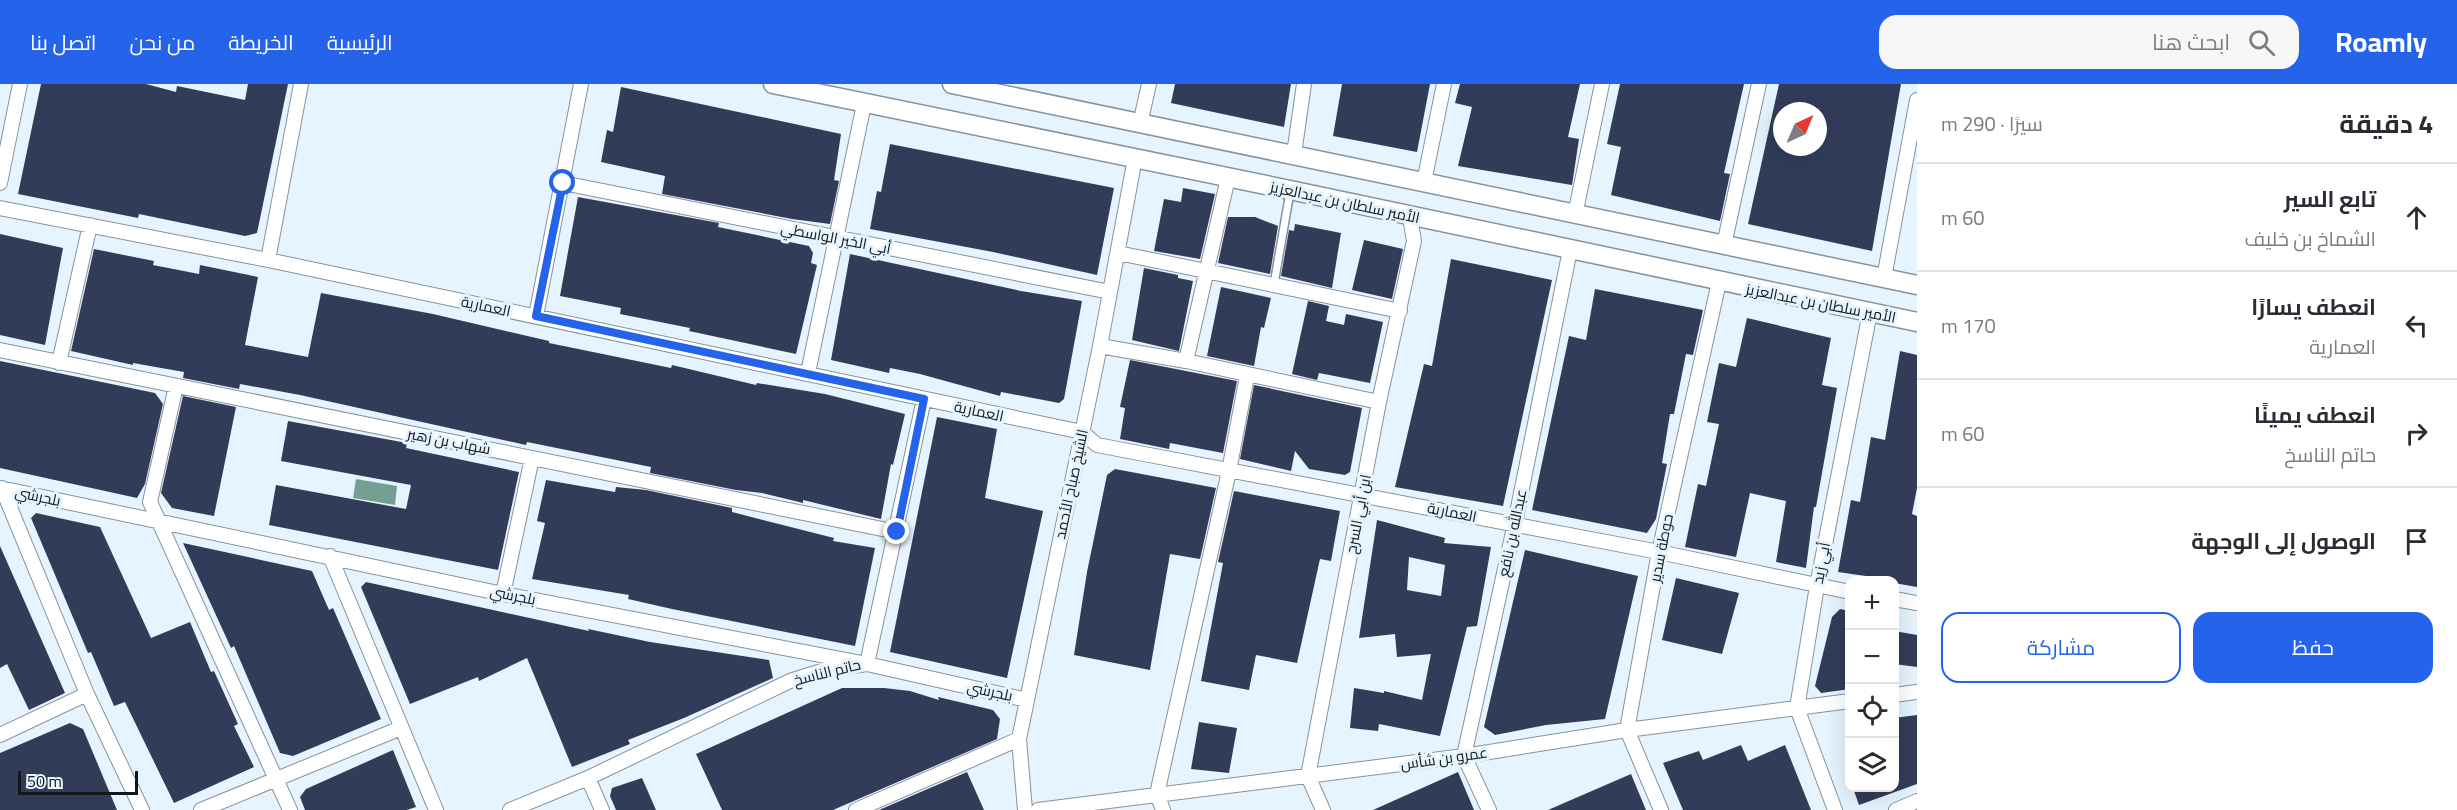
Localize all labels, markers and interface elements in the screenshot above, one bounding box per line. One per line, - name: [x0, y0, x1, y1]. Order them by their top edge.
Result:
- search box: [1879, 15, 2299, 69]
- text: Roamly: [2335, 16, 2427, 68]
- text: ابحث هنا: [2152, 21, 2230, 63]
- text: اتصل بنا: [30, 23, 96, 62]
- text: من نحن: [129, 23, 195, 62]
- text: الخريطة: [228, 23, 294, 62]
- text: الرئيسية: [327, 23, 393, 62]
- icon: search: [2245, 26, 2278, 59]
- text: 4 دقيقة: [2339, 99, 2433, 148]
- north arrow: [1773, 102, 1827, 156]
- text: سيرًا · 290 m: [1941, 105, 2043, 142]
- route start: [549, 169, 575, 195]
- street label: الأمير سلطان بن عبدالعزيز: [1266, 172, 1423, 232]
- text: تابع السير: [2284, 178, 2376, 220]
- text: 60 m: [1941, 199, 1985, 236]
- icon: ahead: [2400, 201, 2433, 234]
- street label: أبي الخير الواسطي: [778, 213, 894, 263]
- text: الشماخ بن خليف: [2245, 220, 2376, 257]
- street label: الأمير سلطان بن عبدالعزيز: [1742, 274, 1899, 332]
- text: انعطف يسارًا: [2251, 286, 2376, 328]
- street label: العمارية: [458, 287, 514, 325]
- text: 170 m: [1941, 307, 1996, 344]
- icon: left: [2400, 309, 2433, 342]
- text: العمارية: [2309, 328, 2376, 365]
- street label: العمارية: [951, 392, 1007, 430]
- text: انعطف يمينًا: [2254, 394, 2376, 436]
- text: 60 m: [1941, 415, 1985, 452]
- icon: right: [2400, 417, 2433, 450]
- street label: شهاب بن زهير: [404, 419, 493, 463]
- street label: الشيخ صباح الأحمد: [1045, 426, 1097, 542]
- text: حاتم الناسخ: [2284, 436, 2376, 473]
- street label: ابن أبي السرح: [1336, 472, 1380, 556]
- street label: بلجرشي: [12, 477, 64, 515]
- street label: عبدالله بن نافع: [1489, 486, 1535, 580]
- street label: العمارية: [1425, 493, 1479, 531]
- street label: حوطة سدير: [1640, 511, 1682, 586]
- route end: [883, 518, 909, 544]
- text: الوصول إلى الوجهة: [2191, 520, 2376, 562]
- icon: arrive: [2400, 525, 2433, 558]
- street label: أبي زيد: [1803, 540, 1839, 586]
- street label: بلجرشي: [487, 576, 539, 614]
- map controls: [1845, 576, 1899, 792]
- button: +: [1845, 576, 1899, 630]
- button: مشاركة: [1941, 612, 2181, 683]
- button: حفظ: [2193, 612, 2433, 683]
- button: −: [1845, 630, 1899, 684]
- street label: حاتم الناسخ: [790, 650, 864, 694]
- street label: بلجرشي: [964, 672, 1016, 710]
- button: locate: [1845, 684, 1899, 738]
- street label: عمرو بن شأس: [1399, 738, 1489, 778]
- button: layers: [1845, 738, 1899, 792]
- text: 50 m: [27, 766, 62, 796]
- scale bar: [18, 768, 138, 796]

